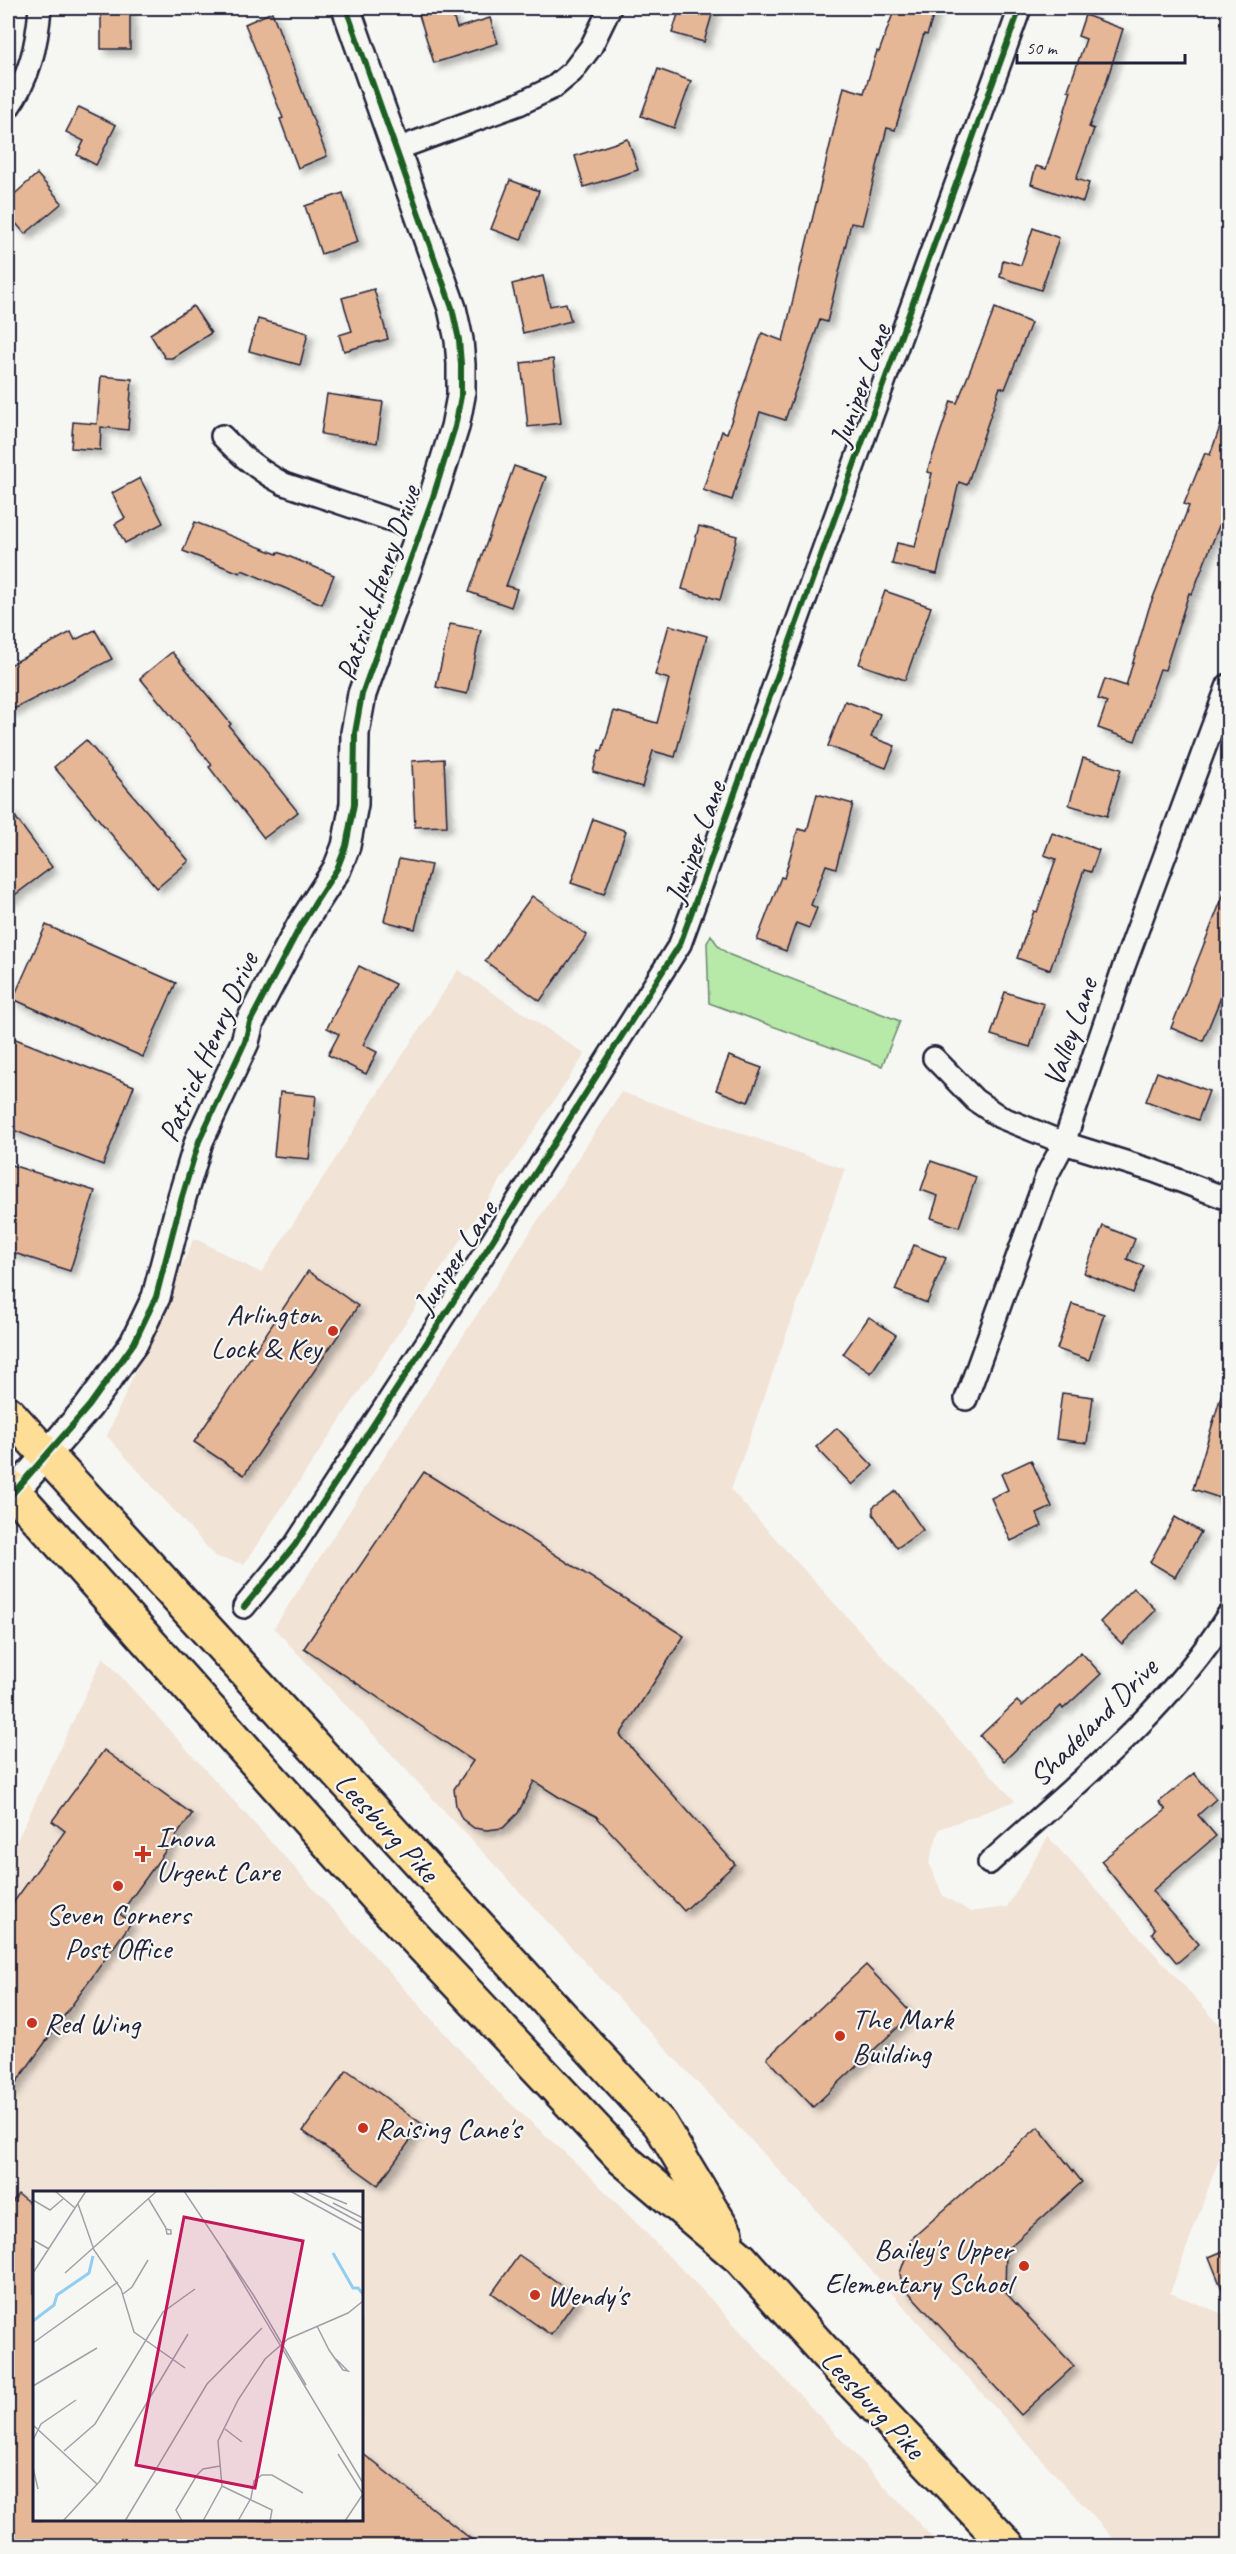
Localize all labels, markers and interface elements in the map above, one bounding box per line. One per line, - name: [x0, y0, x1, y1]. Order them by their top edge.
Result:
- scale bar: [1017, 27, 1185, 65]
- text: 50 m: [1026, 37, 1059, 59]
- street label: Juniper Lane: [820, 317, 900, 453]
- street label: Patrick Henry Drive: [327, 479, 430, 685]
- street label: Juniper Lane: [655, 774, 735, 910]
- street label: Patrick Henry Drive: [149, 944, 268, 1148]
- street label: Valley Lane: [1034, 971, 1107, 1091]
- street label: Juniper Lane: [403, 1191, 507, 1322]
- place label: Arlington Lock & Key: [211, 1295, 324, 1367]
- marker: Arlington Lock & Key: [326, 1324, 340, 1338]
- street label: Shadeland Drive: [1020, 1648, 1167, 1795]
- street label: Leesburg Pike: [327, 1764, 449, 1891]
- place label: Inova Urgent Care: [156, 1818, 282, 1890]
- marker: Inova Urgent Care: [134, 1845, 152, 1863]
- marker: Seven Corners Post Office: [111, 1879, 125, 1893]
- place label: Seven Corners Post Office: [46, 1895, 193, 1967]
- place label: The Mark Building: [852, 2000, 955, 2072]
- place label: Red Wing: [44, 2004, 142, 2042]
- marker: Red Wing: [25, 2016, 39, 2030]
- marker: The Mark Building: [833, 2029, 847, 2043]
- place label: Raising Cane's: [375, 2109, 524, 2147]
- marker: Raising Cane's: [356, 2121, 370, 2135]
- inset map: [33, 2191, 363, 2521]
- place label: Bailey's Upper Elementary School: [825, 2230, 1017, 2302]
- marker: Bailey's Upper Elementary School: [1017, 2259, 1031, 2273]
- place label: Wendy's: [547, 2276, 631, 2314]
- marker: Wendy's: [528, 2288, 542, 2302]
- street label: Leesburg Pike: [813, 2341, 935, 2468]

